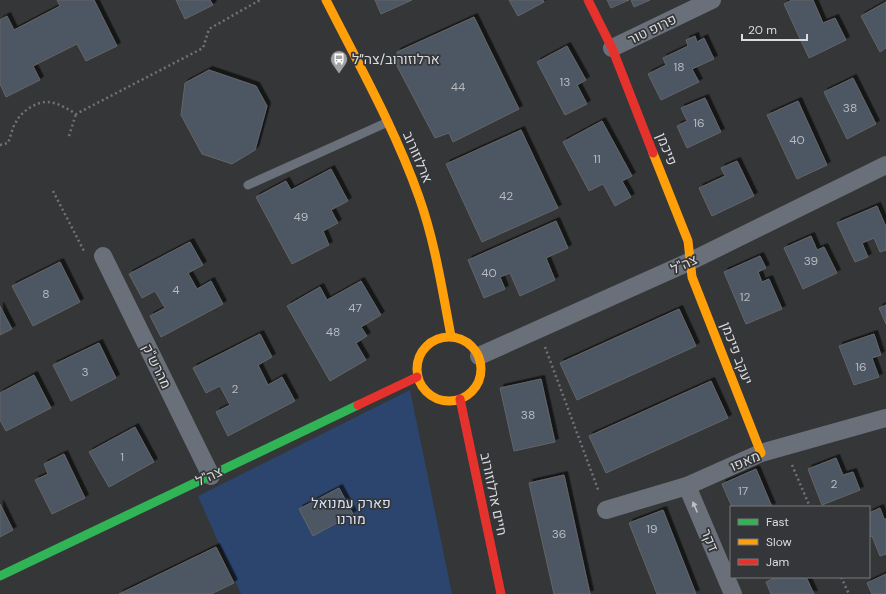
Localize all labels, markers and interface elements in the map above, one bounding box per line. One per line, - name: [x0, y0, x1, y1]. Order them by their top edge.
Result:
- street label: פרופ טור: [625, 10, 679, 48]
- scale bar: [742, 16, 807, 42]
- text: 20 m: [748, 22, 777, 38]
- bus stop icon: ארלוזורוב/צה״ל: [329, 49, 349, 74]
- place label: ארלוזורוב/צה״ל: [352, 50, 440, 68]
- house number: 18: [673, 59, 685, 75]
- house number: 13: [560, 74, 570, 90]
- house number: 44: [451, 79, 465, 95]
- house number: 38: [843, 100, 857, 116]
- house number: 16: [693, 115, 705, 131]
- street label: ארלוזורוב: [399, 128, 437, 186]
- street label: פיכמן: [652, 130, 682, 168]
- house number: 40: [789, 132, 805, 148]
- house number: 11: [593, 151, 601, 167]
- house number: 42: [499, 188, 513, 204]
- house number: 49: [294, 209, 308, 225]
- street label: צה"ל: [668, 250, 700, 278]
- house number: 39: [804, 253, 818, 269]
- house number: 40: [481, 265, 497, 281]
- house number: 4: [172, 282, 180, 298]
- house number: 8: [42, 286, 50, 302]
- house number: 12: [740, 289, 750, 305]
- house number: 47: [348, 300, 362, 316]
- street label: יעקב פיכמן: [717, 319, 757, 387]
- house number: 48: [326, 324, 340, 340]
- street label: מהרש"ק: [138, 341, 176, 391]
- house number: 16: [855, 359, 867, 375]
- house number: 3: [81, 364, 89, 380]
- house number: 2: [232, 381, 239, 397]
- house number: 38: [521, 407, 535, 423]
- street label: מאפו: [727, 447, 763, 475]
- house number: 1: [120, 449, 124, 465]
- street label: חיים ארלוזורוב: [476, 451, 512, 537]
- street label: צה"ל: [193, 462, 225, 490]
- house number: 2: [831, 476, 838, 492]
- house number: 17: [738, 483, 748, 499]
- park label: פארק עמנואל מורנו: [311, 494, 391, 528]
- one-way arrow: [692, 500, 698, 512]
- legend: [730, 506, 870, 578]
- text: Fast: [766, 514, 789, 530]
- house number: 19: [646, 521, 658, 537]
- house number: 36: [552, 526, 566, 542]
- street label: דקר: [697, 526, 723, 554]
- text: Slow: [766, 534, 792, 550]
- text: Jam: [766, 554, 789, 570]

